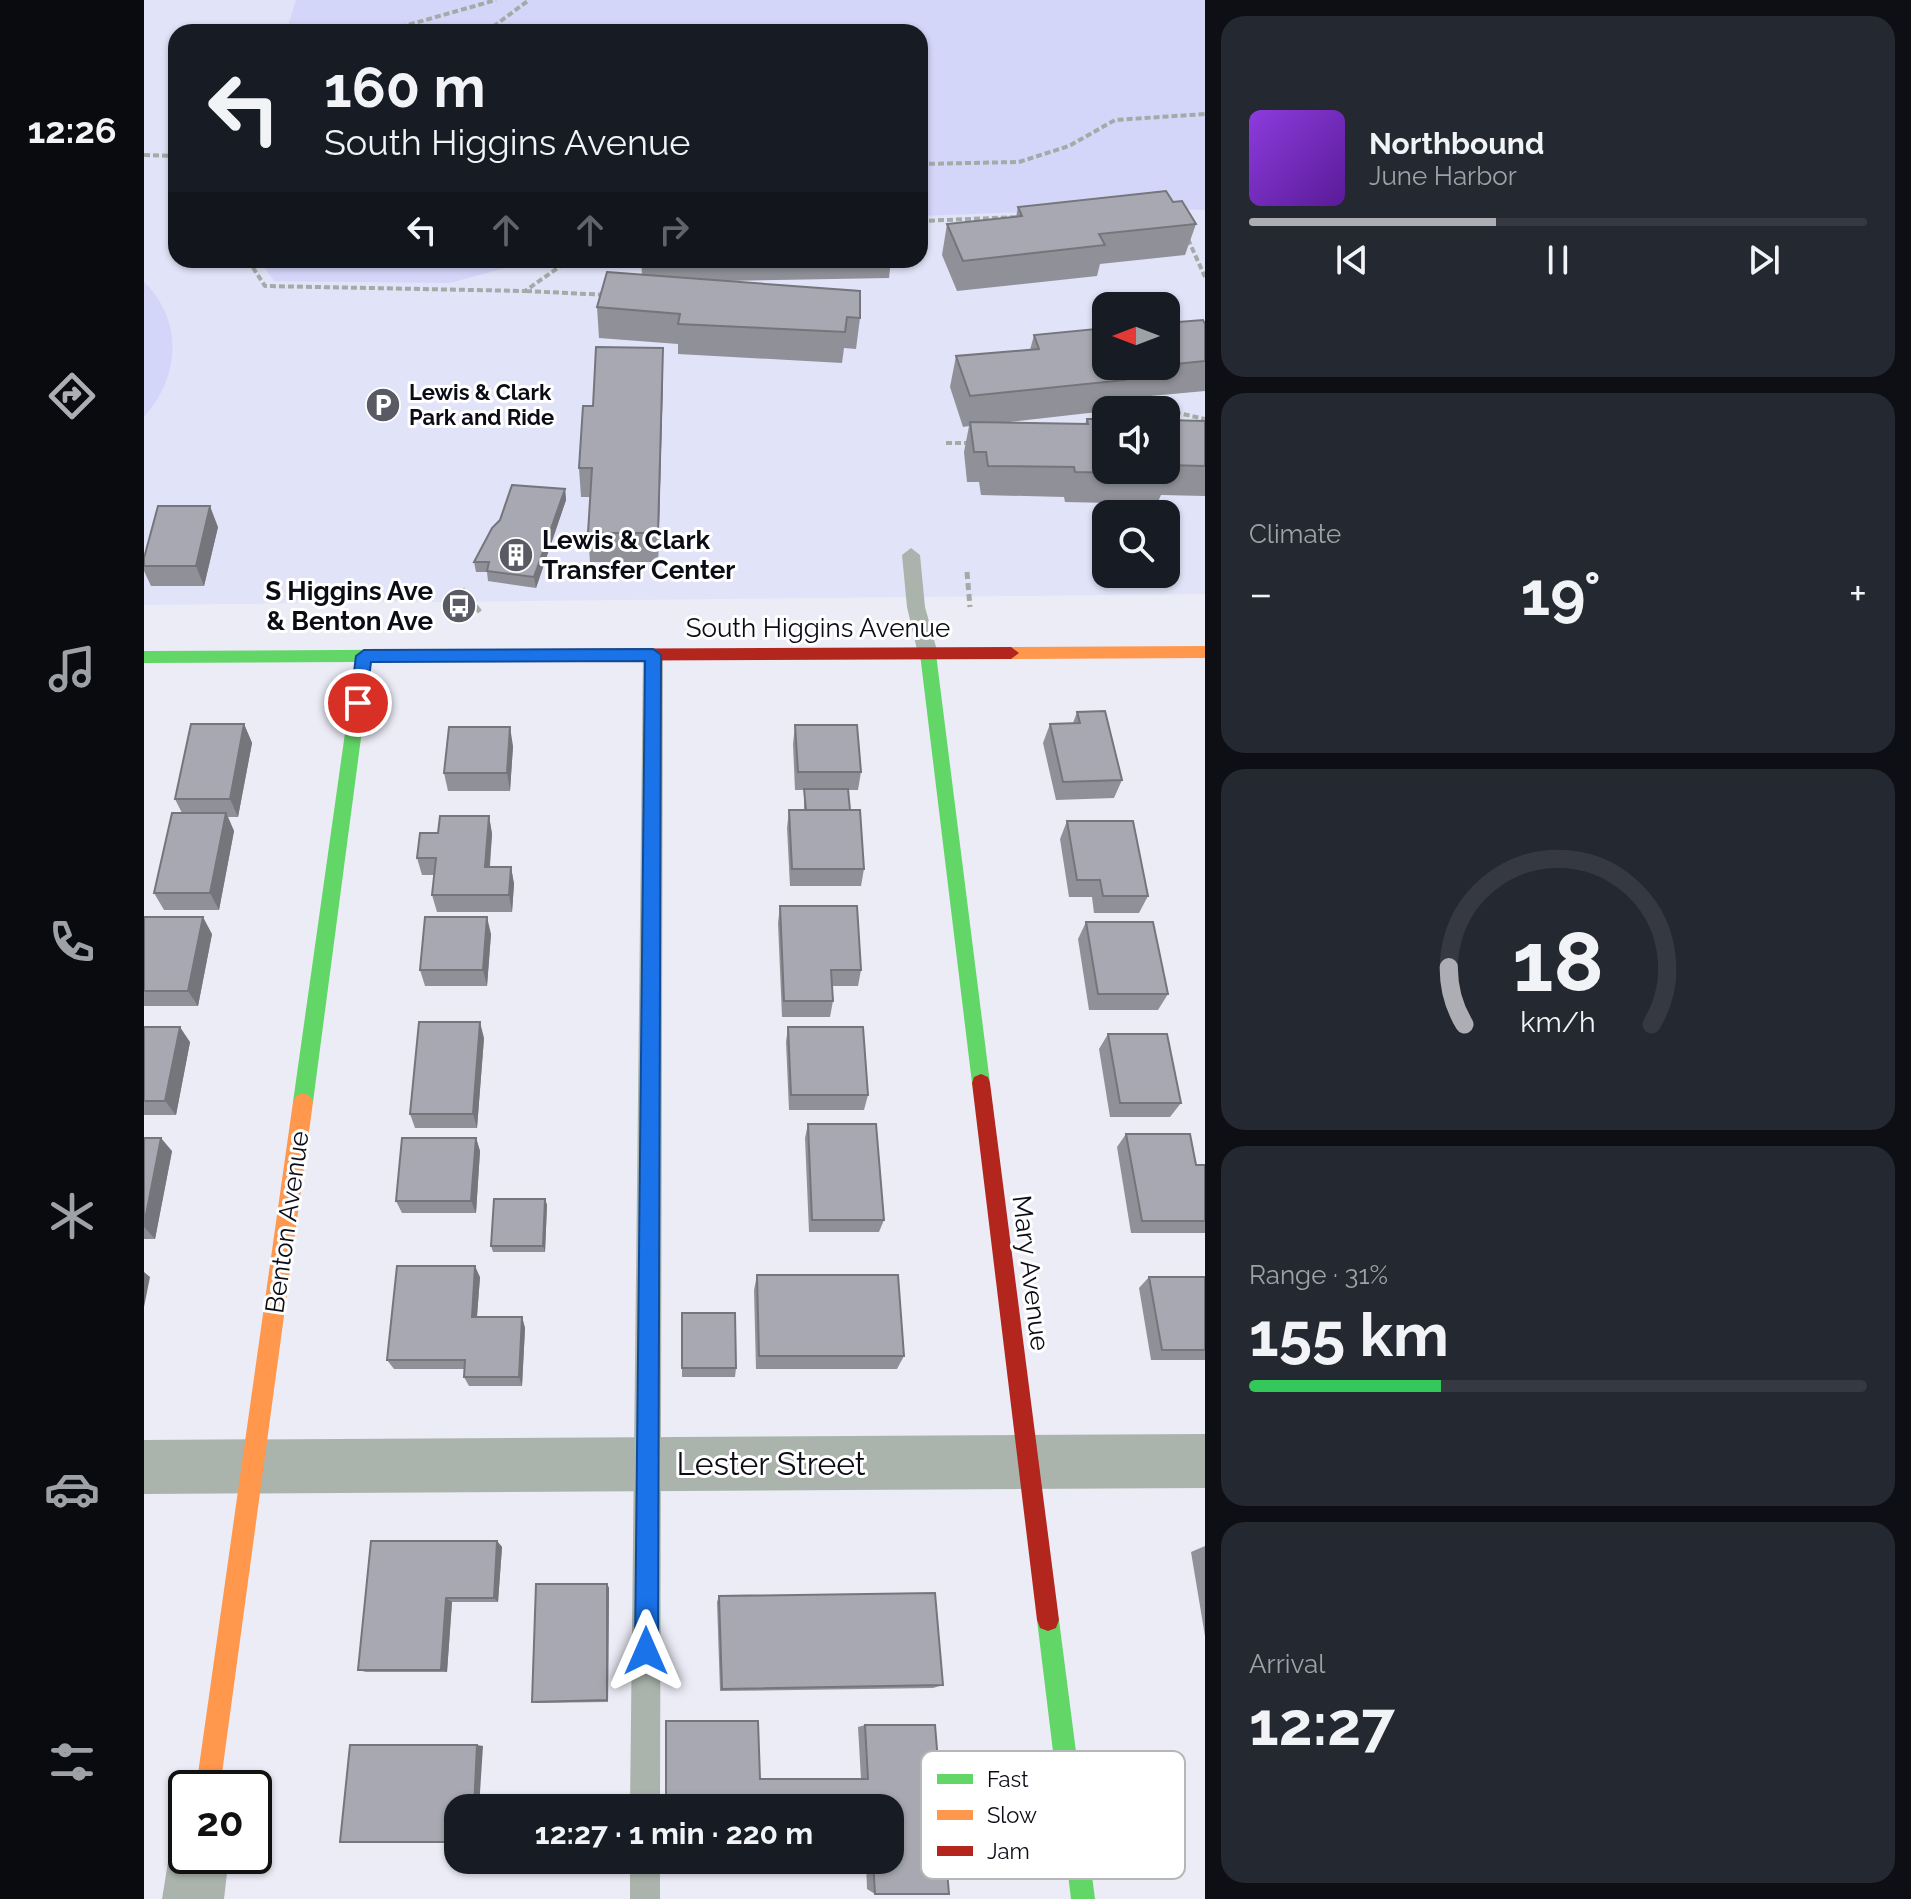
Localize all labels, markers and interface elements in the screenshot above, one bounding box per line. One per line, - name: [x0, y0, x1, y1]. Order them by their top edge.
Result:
- text: 160 m: [324, 54, 486, 120]
- icon: left: [192, 56, 296, 160]
- text: 12:26: [27, 109, 117, 151]
- text: South Higgins Avenue: [324, 121, 690, 163]
- text: Northbound: [1369, 126, 1544, 161]
- text: June Harbor: [1369, 161, 1517, 191]
- icon: left: [400, 208, 444, 252]
- icon: ahead: [484, 208, 528, 252]
- icon: ahead: [568, 208, 612, 252]
- icon: right: [652, 208, 696, 252]
- icon: previous: [1330, 238, 1374, 282]
- icon: pause: [1536, 238, 1580, 282]
- icon: next: [1742, 238, 1786, 282]
- north arrow: [1092, 292, 1180, 380]
- map controls: [1092, 292, 1180, 588]
- icon: directions: [44, 368, 100, 424]
- place label: Lewis & Clark Park and Ride: [409, 379, 554, 430]
- parking icon: Lewis & Clark Park and Ride: [364, 386, 402, 424]
- button: sound: [1092, 396, 1180, 484]
- button: search: [1092, 500, 1180, 588]
- text: Climate: [1249, 519, 1341, 549]
- place label: Lewis & Clark Transfer Center: [542, 525, 735, 585]
- building icon: Lewis & Clark Transfer Center: [497, 536, 535, 574]
- text: 19°: [1521, 559, 1601, 629]
- text: −: [1249, 568, 1273, 619]
- text: +: [1849, 568, 1867, 619]
- place label: S Higgins Ave & Benton Ave: [265, 576, 433, 636]
- bus stop icon: S Higgins Ave & Benton Ave: [440, 587, 478, 625]
- street label: South Higgins Avenue: [686, 613, 950, 643]
- icon: music: [44, 641, 100, 697]
- pin: [324, 669, 392, 737]
- icon: arrive: [336, 681, 380, 725]
- text: 18: [1512, 913, 1604, 1010]
- icon: phone: [44, 914, 100, 970]
- text: km/h: [1520, 1006, 1596, 1040]
- street label: Benton Avenue: [259, 1129, 315, 1315]
- icon: climate: [44, 1188, 100, 1244]
- street label: Mary Avenue: [1007, 1194, 1055, 1352]
- text: Range · 31%: [1249, 1260, 1388, 1290]
- text: 155 km: [1249, 1300, 1449, 1370]
- street label: Lester Street: [676, 1445, 866, 1482]
- icon: car: [44, 1461, 100, 1517]
- position arrow: [604, 1609, 688, 1693]
- text: Arrival: [1249, 1649, 1325, 1679]
- text: 12:27: [1249, 1689, 1395, 1759]
- icon: filters: [44, 1734, 100, 1790]
- legend: [921, 1751, 1185, 1879]
- text: Fast: [987, 1766, 1029, 1792]
- speed limit sign: 20: [168, 1770, 272, 1874]
- text: Slow: [987, 1802, 1037, 1828]
- text: 12:27 · 1 min · 220 m: [535, 1816, 813, 1851]
- text: Jam: [987, 1838, 1030, 1864]

